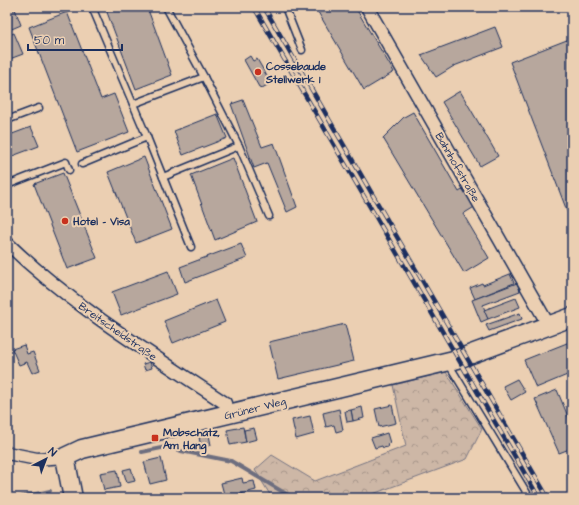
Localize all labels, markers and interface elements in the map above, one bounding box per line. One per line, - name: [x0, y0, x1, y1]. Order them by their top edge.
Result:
- scale bar: [28, 26, 122, 52]
- text: 50 m: [34, 32, 65, 49]
- place label: Cossebaude Stellwerk 1: [265, 59, 326, 87]
- marker: Cossebaude Stellwerk 1: [253, 67, 263, 77]
- street label: Bahnhofstraße: [432, 130, 484, 205]
- place label: Hotel - Visa: [72, 214, 130, 229]
- marker: Hotel - Visa: [60, 216, 70, 226]
- street label: Breitscheidstraße: [76, 299, 160, 364]
- street label: Grüner Weg: [223, 393, 288, 424]
- place label: Mobschatz, Am Hang: [163, 425, 220, 455]
- marker: Mobschatz, Am Hang: [150, 433, 160, 443]
- north arrow: [26, 439, 66, 479]
- text: N: [45, 444, 60, 460]

